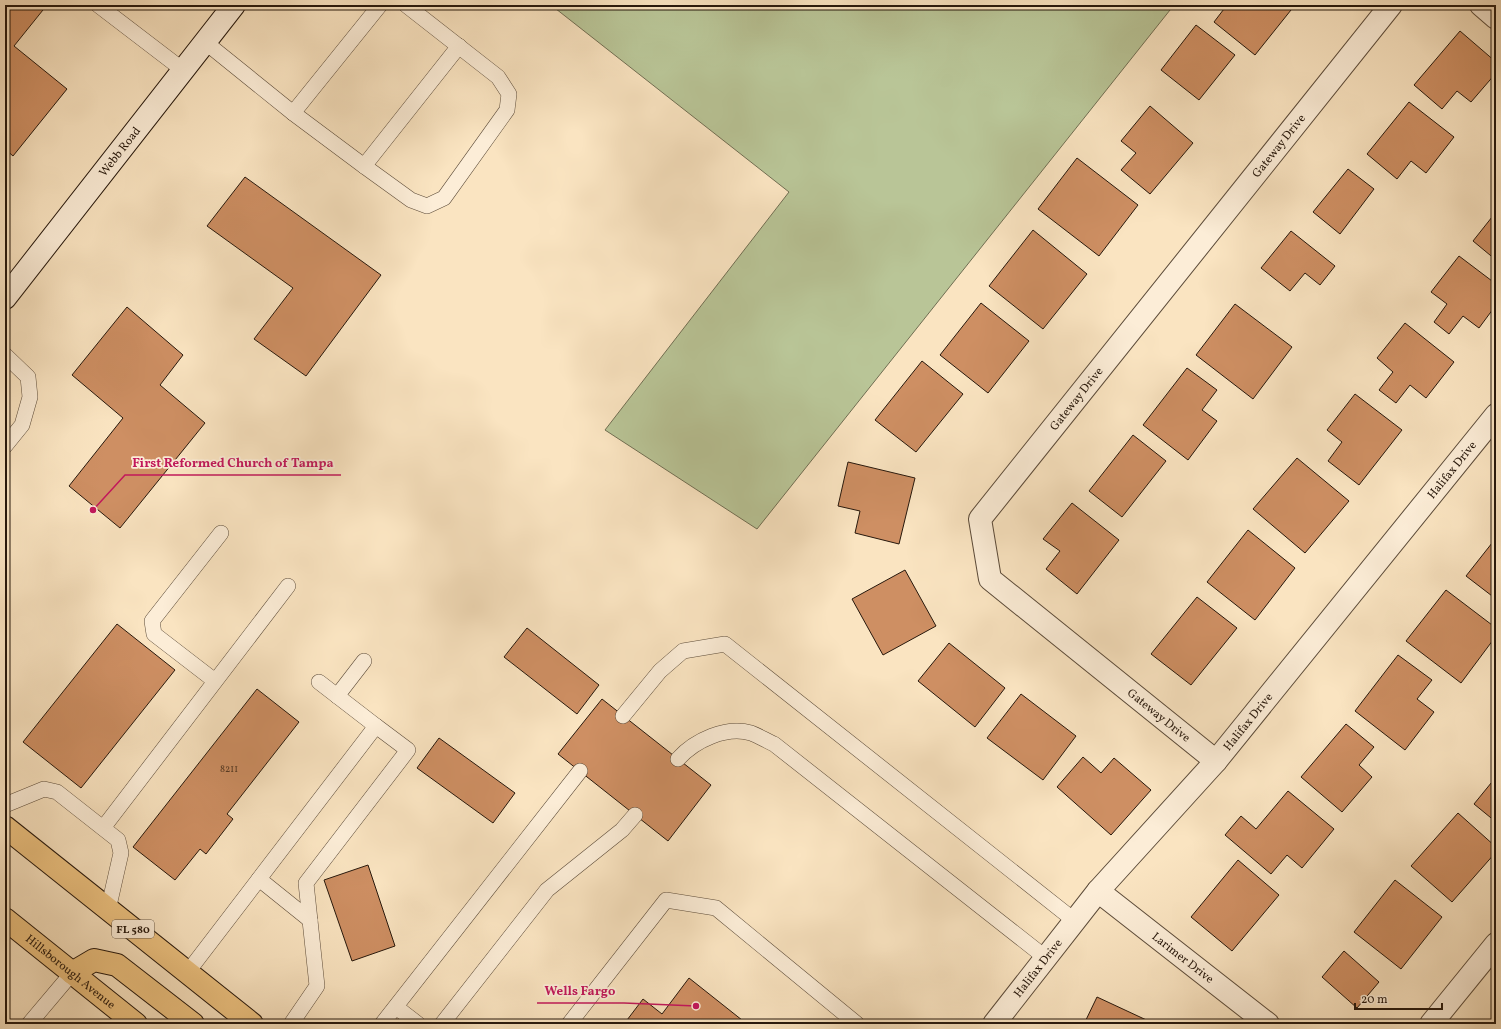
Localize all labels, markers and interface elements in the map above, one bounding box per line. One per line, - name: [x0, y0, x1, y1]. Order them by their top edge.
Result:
- street label: Gateway Drive: [1249, 111, 1310, 181]
- street label: Webb Road: [96, 124, 145, 180]
- street label: Gateway Drive: [1047, 364, 1107, 434]
- street label: Halifax Drive: [1424, 438, 1481, 503]
- callout: First Reformed Church of Tampa: [125, 450, 341, 475]
- text: First Reformed Church of Tampa: [132, 455, 334, 473]
- street label: Gateway Drive: [1123, 685, 1194, 746]
- street label: Halifax Drive: [1220, 690, 1277, 755]
- house number: 8211: [220, 762, 238, 776]
- road number: FL 580: [112, 920, 154, 938]
- street label: Larimer Drive: [1148, 929, 1217, 988]
- street label: Hillsborough Avenue: [22, 931, 119, 1014]
- street label: Halifax Drive: [1011, 936, 1067, 1001]
- callout: Wells Fargo: [537, 978, 624, 1003]
- text: Wells Fargo: [545, 983, 615, 1001]
- scale bar: [1355, 985, 1442, 1011]
- text: 20 m: [1361, 992, 1388, 1008]

